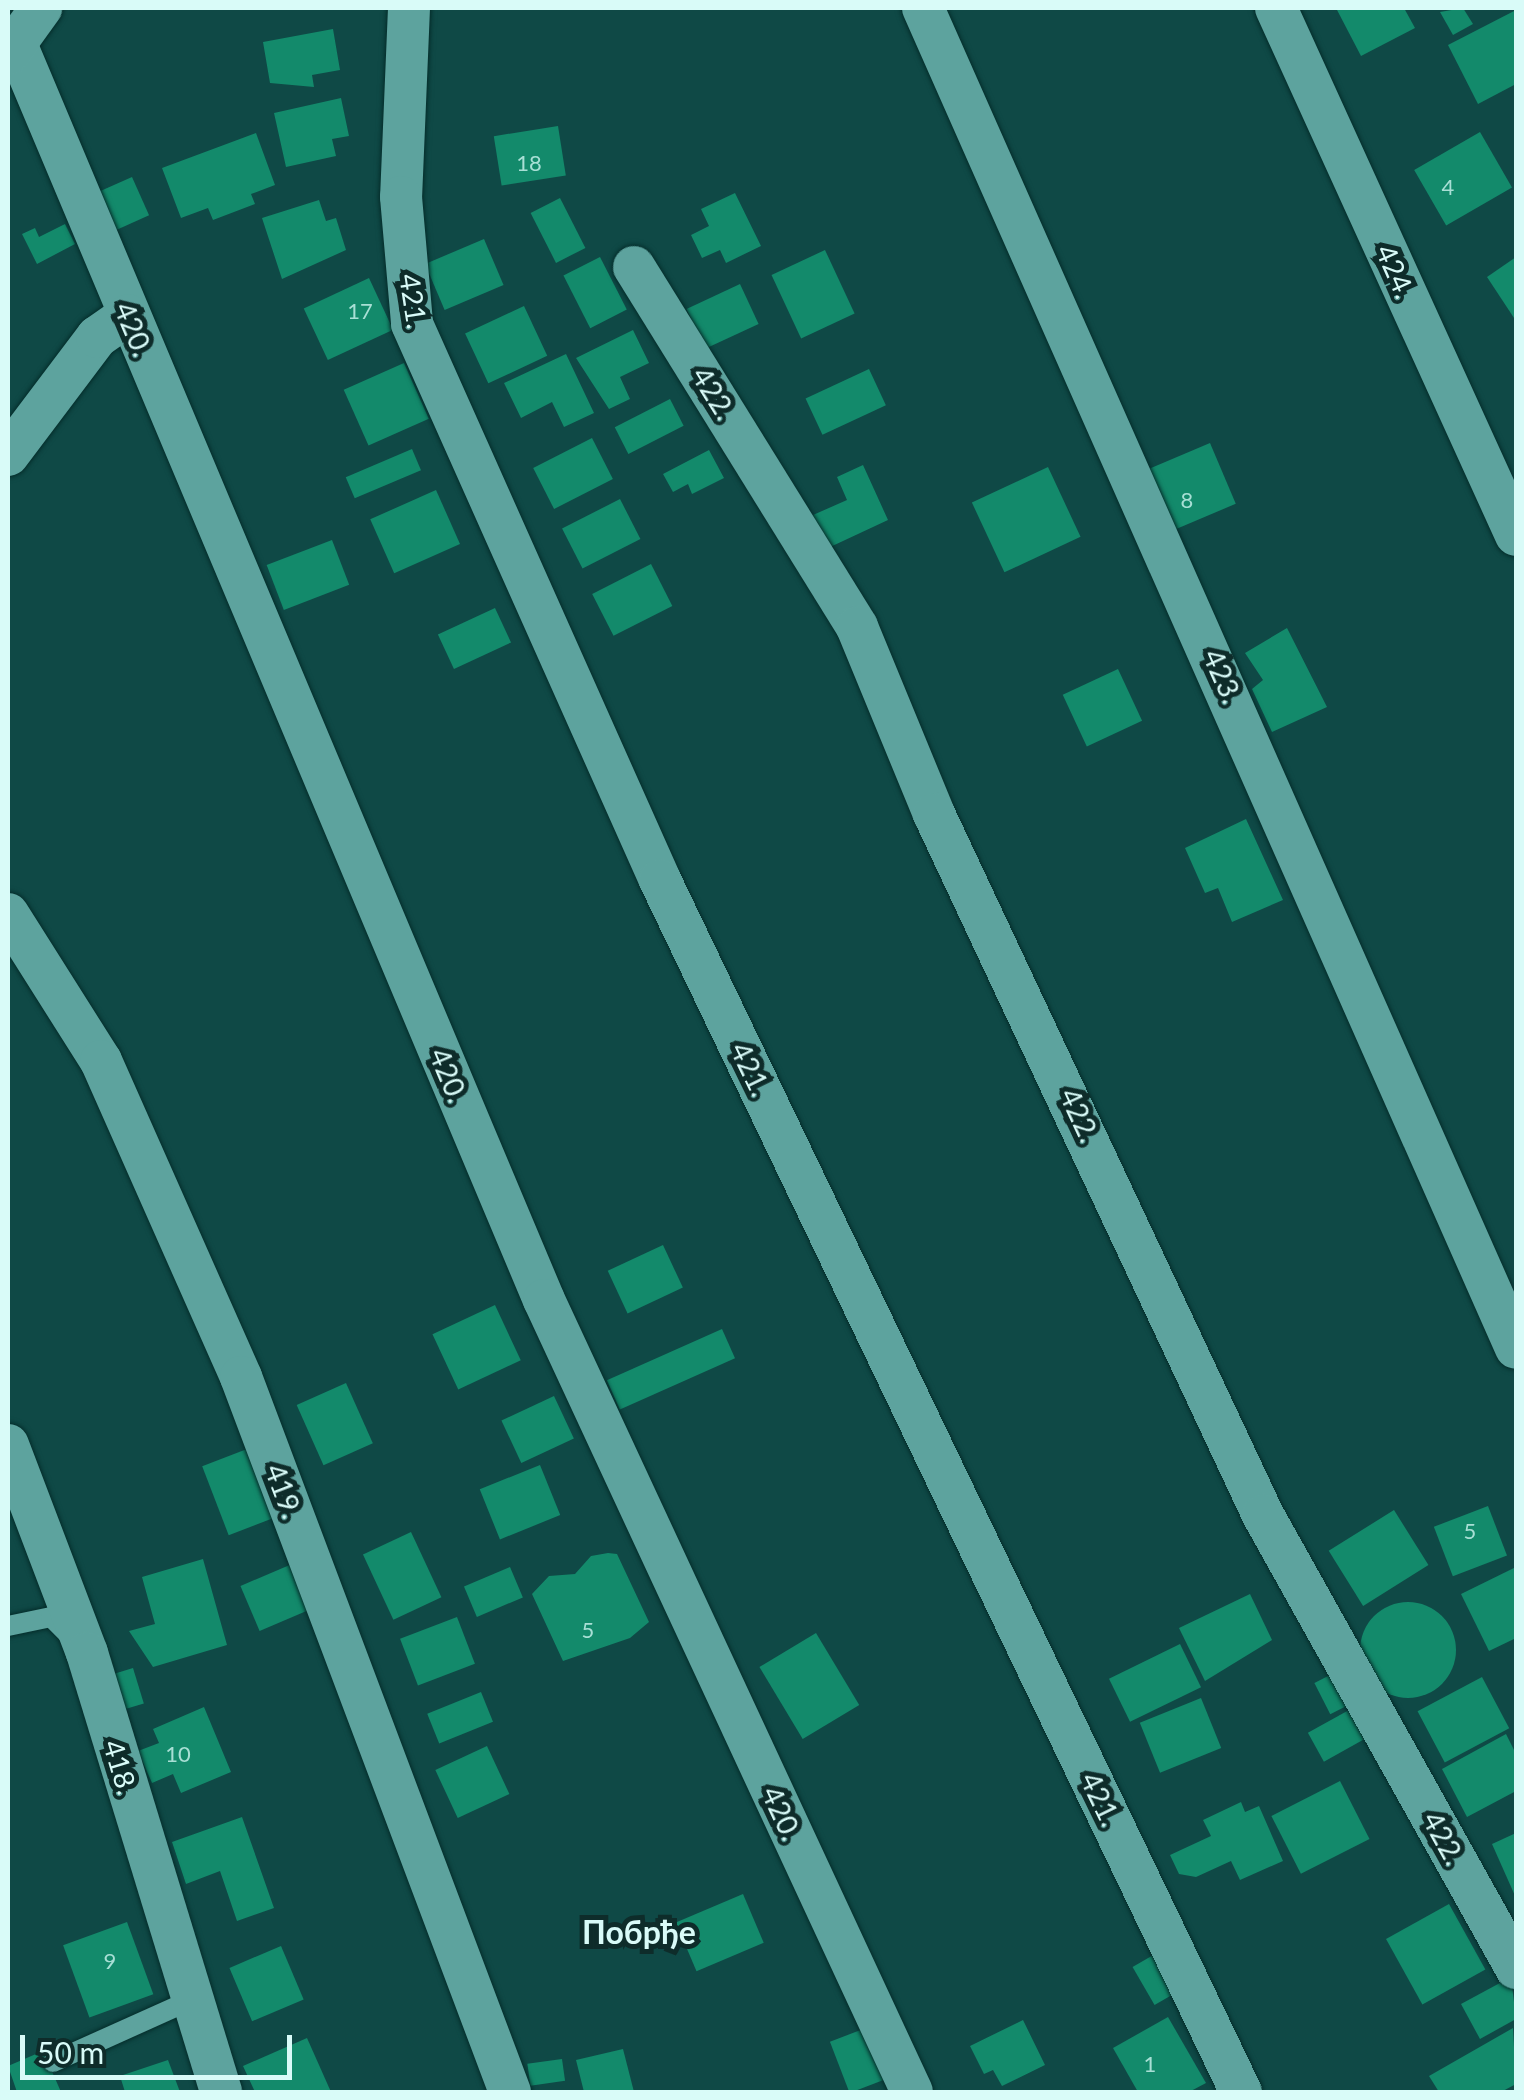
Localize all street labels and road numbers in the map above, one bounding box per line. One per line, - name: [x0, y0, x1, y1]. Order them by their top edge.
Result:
- street label: 424.: [1369, 239, 1423, 303]
- street label: 421.: [393, 271, 435, 331]
- street label: 420.: [108, 297, 160, 361]
- street label: 422.: [685, 361, 743, 425]
- street label: 423.: [1196, 644, 1250, 708]
- street label: 421.: [724, 1037, 778, 1101]
- street label: 420.: [423, 1043, 475, 1107]
- street label: 422.: [1053, 1083, 1107, 1147]
- street label: 419.: [258, 1459, 310, 1523]
- street label: 418.: [97, 1736, 145, 1798]
- street label: 421.: [1074, 1767, 1128, 1831]
- street label: 420.: [755, 1781, 809, 1845]
- street label: 422.: [1416, 1806, 1472, 1870]

